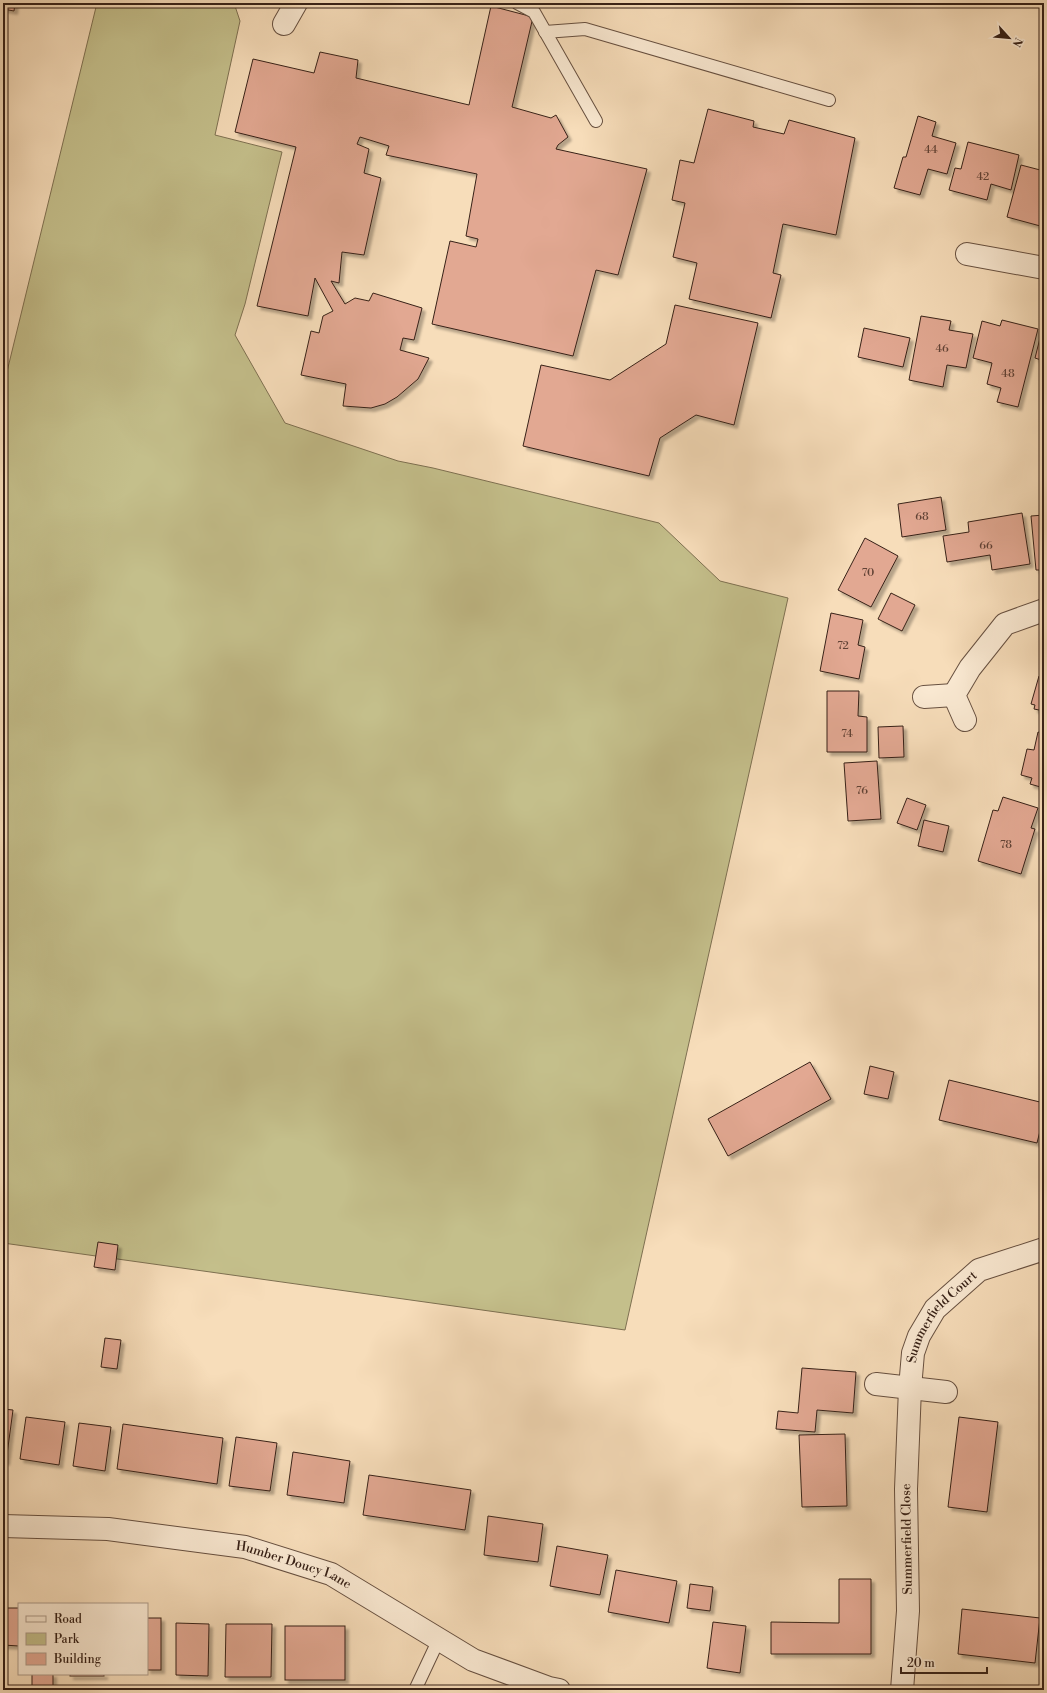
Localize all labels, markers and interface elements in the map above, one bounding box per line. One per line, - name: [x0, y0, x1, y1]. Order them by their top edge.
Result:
- north arrow: [989, 18, 1029, 58]
- text: N: [1009, 35, 1025, 49]
- house number: 44: [924, 143, 938, 157]
- house number: 42: [977, 170, 989, 184]
- house number: 46: [935, 342, 949, 356]
- house number: 48: [1001, 367, 1015, 381]
- house number: 68: [915, 510, 929, 524]
- house number: 66: [979, 539, 993, 553]
- house number: 70: [862, 566, 874, 580]
- house number: 72: [837, 639, 849, 653]
- house number: 74: [841, 727, 853, 741]
- house number: 76: [856, 784, 868, 798]
- house number: 78: [1000, 838, 1012, 852]
- street label: Summerfield Court: [904, 1267, 981, 1364]
- street label: Summerfield Close: [898, 1483, 916, 1595]
- street label: Humber Doucy Lane: [235, 1538, 355, 1593]
- legend: [18, 1603, 148, 1675]
- text: Road: [54, 1612, 82, 1627]
- text: Park: [54, 1632, 80, 1647]
- scale bar: [901, 1649, 987, 1675]
- text: Building: [53, 1652, 102, 1667]
- text: 20 m: [907, 1656, 935, 1671]

